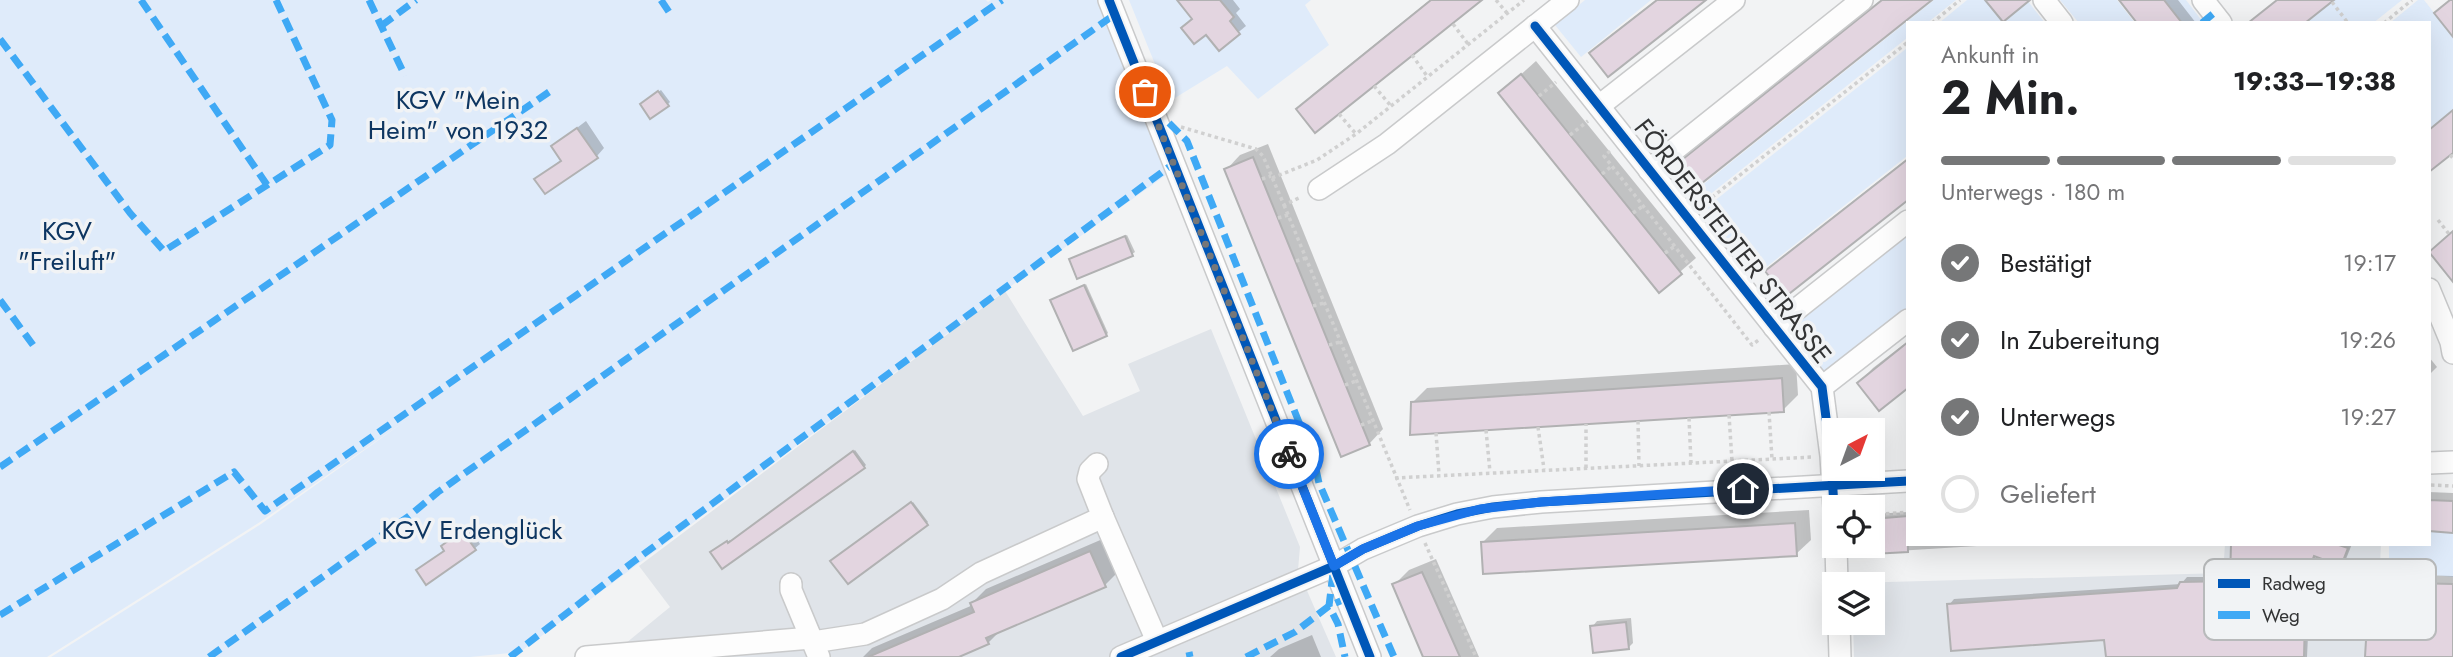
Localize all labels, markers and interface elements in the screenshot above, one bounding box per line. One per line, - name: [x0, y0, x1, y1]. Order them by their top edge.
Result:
- text: Ankunft in: [1941, 38, 2039, 72]
- pin: [1115, 62, 1175, 122]
- text: 19:33–19:38: [2233, 62, 2396, 100]
- text: 2 Min.: [1941, 65, 2080, 131]
- icon: bag: [1126, 73, 1164, 111]
- park label: KGV "Mein Heim" von 1932: [368, 81, 548, 149]
- street label: FÖRDERSTEDTER STRASSE: [1625, 110, 1841, 372]
- text: Unterwegs · 180 m: [1941, 175, 2125, 209]
- park label: KGV "Freiluft": [18, 212, 116, 280]
- icon: check: [1941, 244, 1979, 282]
- text: Bestätigt: [2000, 244, 2091, 282]
- text: 19:17: [2343, 246, 2396, 280]
- icon: check: [1941, 321, 1979, 359]
- text: In Zubereitung: [2000, 321, 2160, 359]
- text: 19:26: [2339, 323, 2396, 357]
- icon: check: [1941, 398, 1979, 436]
- text: Unterwegs: [2000, 398, 2115, 436]
- text: 19:27: [2340, 400, 2396, 434]
- north arrow: [1822, 418, 1885, 481]
- map controls: [1822, 418, 1885, 635]
- courier: [1254, 419, 1324, 489]
- icon: bike: [1270, 435, 1308, 473]
- pin: [1713, 459, 1773, 519]
- icon: home: [1724, 470, 1762, 508]
- text: Geliefert: [2000, 475, 2096, 513]
- button: locate: [1822, 495, 1885, 558]
- park label: KGV Erdenglück: [381, 511, 563, 549]
- legend: [2204, 559, 2436, 640]
- text: Radweg: [2262, 570, 2326, 597]
- button: layers: [1822, 572, 1885, 635]
- text: Weg: [2262, 602, 2300, 629]

